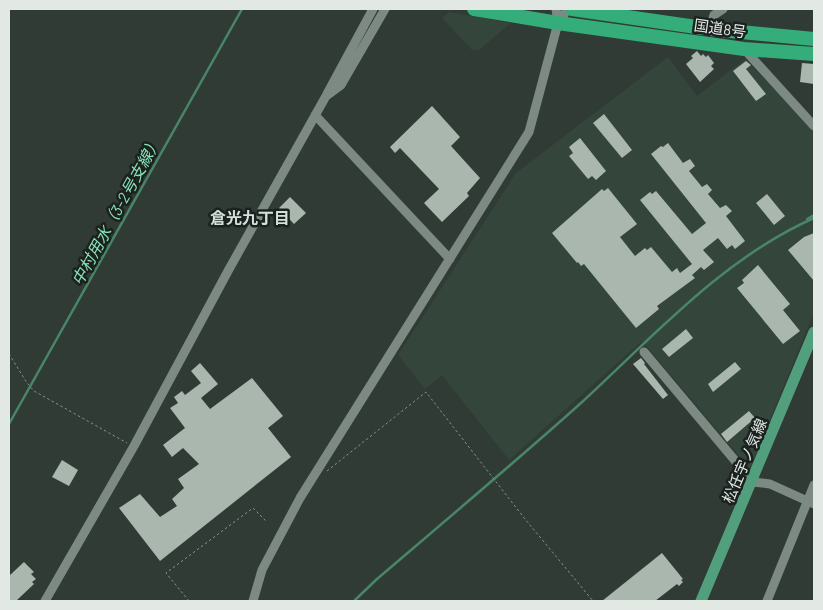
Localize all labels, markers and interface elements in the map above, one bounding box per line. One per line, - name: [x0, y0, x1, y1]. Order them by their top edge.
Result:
- street label: 国道8号: [693, 15, 748, 41]
- water label: 中村用水（3-2号支線）: [67, 133, 164, 288]
- district label: 倉光九丁目: [210, 208, 290, 227]
- street label: 松任宇ノ気線: [718, 416, 770, 506]

